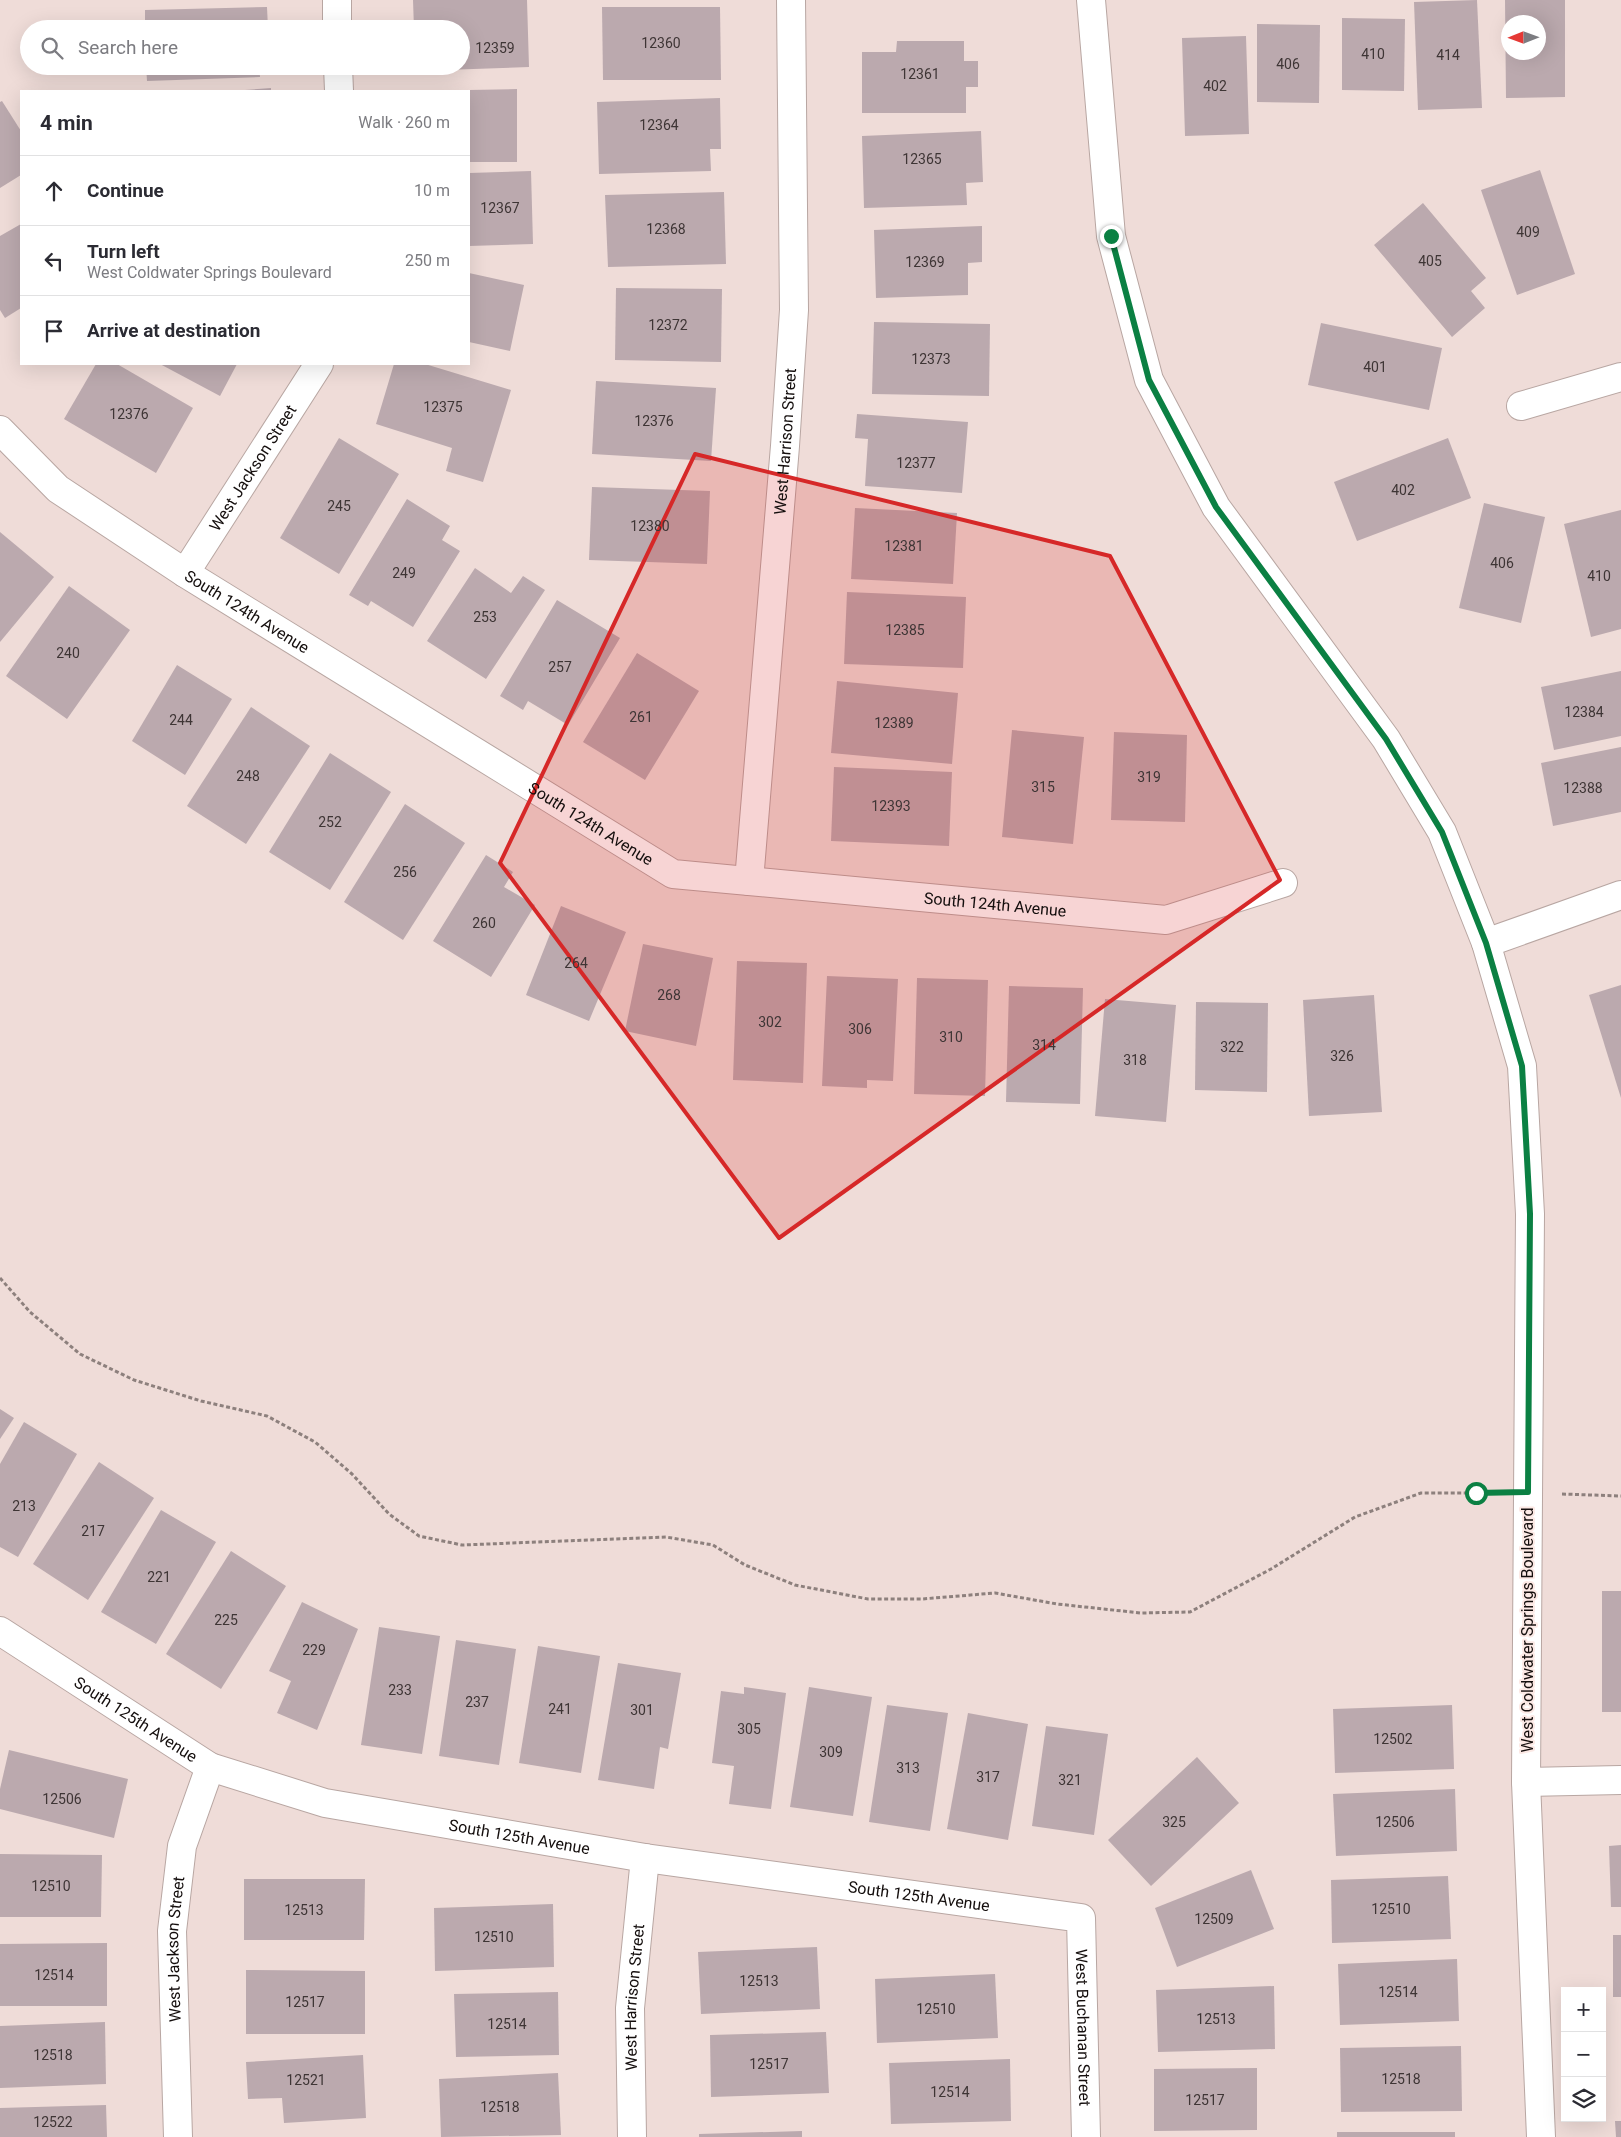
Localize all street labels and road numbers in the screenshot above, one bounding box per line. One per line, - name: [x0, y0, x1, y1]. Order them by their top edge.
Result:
- street label: West Harrison Street: [770, 367, 800, 516]
- street label: West Jackson Street: [205, 401, 300, 535]
- street label: South 124th Avenue: [181, 566, 313, 657]
- street label: South 124th Avenue: [525, 778, 656, 869]
- street label: South 124th Avenue: [923, 888, 1067, 921]
- street label: West Coldwater Springs Boulevard: [1518, 1508, 1537, 1752]
- street label: South 125th Avenue: [71, 1673, 201, 1766]
- street label: South 125th Avenue: [447, 1815, 591, 1858]
- street label: West Jackson Street: [163, 1875, 188, 2022]
- street label: South 125th Avenue: [847, 1877, 991, 1915]
- street label: West Harrison Street: [621, 1923, 648, 2071]
- street label: West Buchanan Street: [1072, 1949, 1094, 2106]

